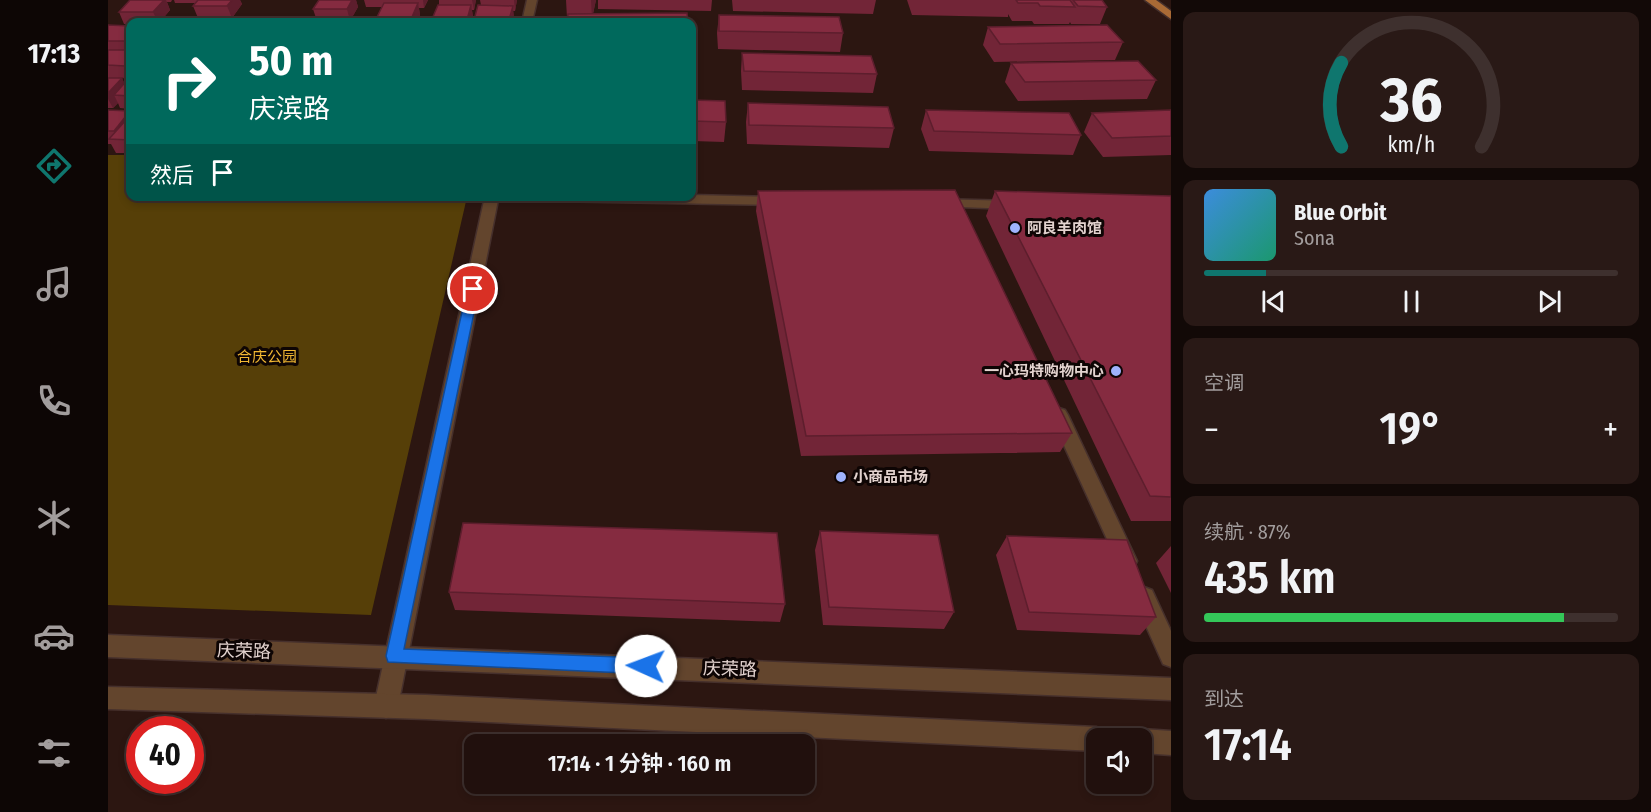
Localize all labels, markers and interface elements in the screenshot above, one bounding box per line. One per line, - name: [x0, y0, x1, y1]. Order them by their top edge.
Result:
- text: 50 m: [249, 36, 333, 86]
- text: 17:13: [28, 38, 80, 70]
- icon: right: [150, 42, 228, 120]
- text: 36: [1379, 63, 1442, 138]
- text: 庆滨路: [249, 93, 330, 125]
- text: km/h: [1387, 132, 1435, 158]
- icon: directions: [33, 145, 75, 187]
- icon: arrive: [206, 156, 239, 189]
- text: 然后: [150, 162, 194, 189]
- text: Blue Orbit: [1294, 199, 1387, 226]
- place label: 阿良羊肉馆: [1027, 219, 1102, 237]
- marker: 阿良羊肉馆: [1008, 221, 1022, 235]
- text: Sona: [1294, 226, 1335, 250]
- icon: music: [33, 263, 75, 305]
- pin: [447, 263, 498, 314]
- icon: arrive: [456, 272, 489, 305]
- icon: previous: [1257, 285, 1290, 318]
- icon: pause: [1395, 285, 1428, 318]
- icon: next: [1533, 285, 1566, 318]
- park label: 合庆公园: [237, 348, 297, 366]
- place label: 一心玛特购物中心: [984, 362, 1104, 380]
- marker: 一心玛特购物中心: [1109, 364, 1123, 378]
- text: 空调: [1204, 371, 1244, 395]
- icon: phone: [33, 380, 75, 422]
- text: 19°: [1380, 402, 1442, 456]
- text: −: [1204, 410, 1219, 450]
- text: +: [1603, 410, 1618, 450]
- place label: 小商品市场: [853, 468, 928, 486]
- marker: 小商品市场: [834, 470, 848, 484]
- icon: climate: [33, 497, 75, 539]
- text: 续航 · 87%: [1204, 520, 1291, 544]
- text: 435 km: [1204, 551, 1336, 605]
- icon: car: [33, 615, 75, 657]
- position arrow: [614, 634, 678, 698]
- street label: 庆荣路: [217, 639, 271, 663]
- street label: 庆荣路: [703, 657, 757, 681]
- text: 到达: [1204, 687, 1244, 711]
- speed limit sign: 40: [126, 716, 204, 794]
- text: 17:14: [1204, 718, 1292, 772]
- map controls: [1086, 728, 1152, 794]
- button: sound: [1086, 728, 1152, 794]
- icon: filters: [33, 732, 75, 774]
- text: 17:14 · 1 分钟 · 160 m: [548, 750, 731, 777]

